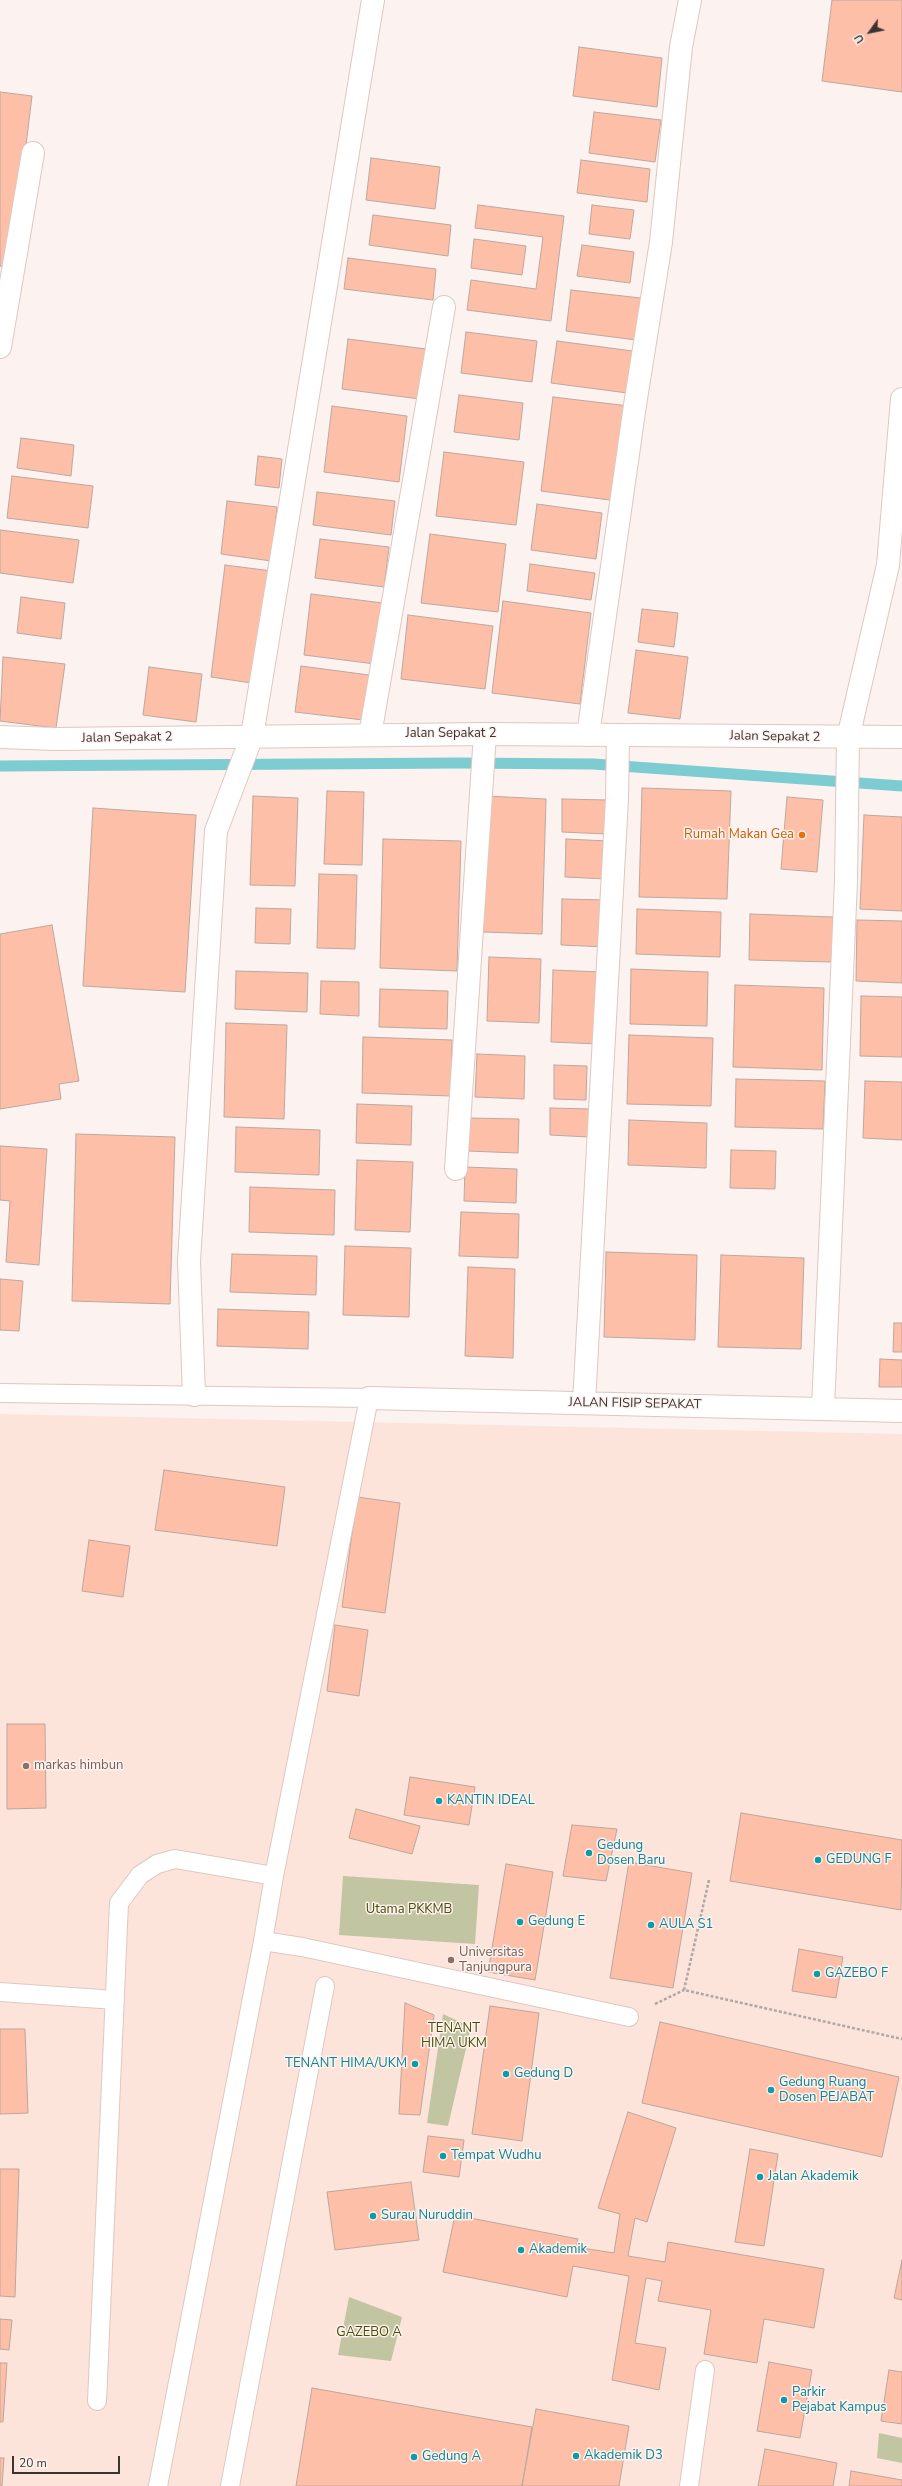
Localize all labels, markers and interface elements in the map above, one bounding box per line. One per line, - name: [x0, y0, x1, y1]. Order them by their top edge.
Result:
- north arrow: [850, 12, 890, 52]
- text: U: [851, 31, 868, 46]
- street label: Jalan Sepakat 2: [406, 726, 496, 742]
- street label: Jalan Sepakat 2: [729, 728, 821, 746]
- street label: Jalan Sepakat 2: [81, 729, 173, 747]
- place label: Rumah Makan Gea: [684, 827, 794, 843]
- marker: Rumah Makan Gea: [797, 830, 807, 840]
- street label: JALAN FISIP SEPAKAT: [569, 1395, 701, 1413]
- place label: markas himbun: [34, 1758, 123, 1774]
- marker: markas himbun: [21, 1761, 31, 1771]
- place label: KANTIN IDEAL: [447, 1793, 535, 1809]
- marker: KANTIN IDEAL: [434, 1796, 444, 1806]
- place label: Gedung Dosen Baru: [597, 1838, 665, 1869]
- marker: Gedung Dosen Baru: [584, 1848, 594, 1858]
- place label: GEDUNG F: [826, 1852, 892, 1868]
- marker: GEDUNG F: [813, 1855, 823, 1865]
- park label: Utama PKKMB: [366, 1902, 452, 1918]
- place label: Gedung E: [528, 1914, 585, 1930]
- marker: Gedung E: [515, 1917, 525, 1927]
- place label: AULA S1: [659, 1917, 713, 1933]
- marker: AULA S1: [646, 1920, 656, 1930]
- place label: Universitas Tanjungpura: [459, 1945, 532, 1976]
- marker: Universitas Tanjungpura: [446, 1955, 456, 1965]
- place label: GAZEBO F: [825, 1966, 888, 1982]
- marker: GAZEBO F: [812, 1969, 822, 1979]
- park label: TENANT HIMA UKM: [421, 2021, 487, 2052]
- place label: TENANT HIMA/UKM: [285, 2056, 407, 2072]
- marker: TENANT HIMA/UKM: [410, 2059, 420, 2069]
- place label: Gedung D: [514, 2066, 573, 2082]
- marker: Gedung D: [501, 2069, 511, 2079]
- place label: Gedung Ruang Dosen PEJABAT: [779, 2075, 874, 2106]
- marker: Gedung Ruang Dosen PEJABAT: [766, 2085, 776, 2095]
- place label: Tempat Wudhu: [451, 2148, 541, 2164]
- marker: Tempat Wudhu: [438, 2151, 448, 2161]
- place label: Jalan Akademik: [768, 2169, 859, 2185]
- marker: Jalan Akademik: [755, 2172, 765, 2182]
- place label: Surau Nuruddin: [381, 2208, 473, 2224]
- marker: Surau Nuruddin: [368, 2211, 378, 2221]
- place label: Akademik: [529, 2242, 587, 2258]
- marker: Akademik: [516, 2245, 526, 2255]
- park label: GAZEBO A: [336, 2325, 402, 2341]
- place label: Parkir Pejabat Kampus: [792, 2385, 886, 2416]
- marker: Parkir Pejabat Kampus: [779, 2395, 789, 2405]
- scale bar: [14, 2448, 122, 2474]
- place label: Akademik D3: [584, 2448, 663, 2464]
- place label: Gedung A: [422, 2449, 481, 2465]
- marker: Akademik D3: [571, 2451, 581, 2461]
- marker: Gedung A: [409, 2452, 419, 2462]
- text: 20 m: [19, 2455, 47, 2471]

